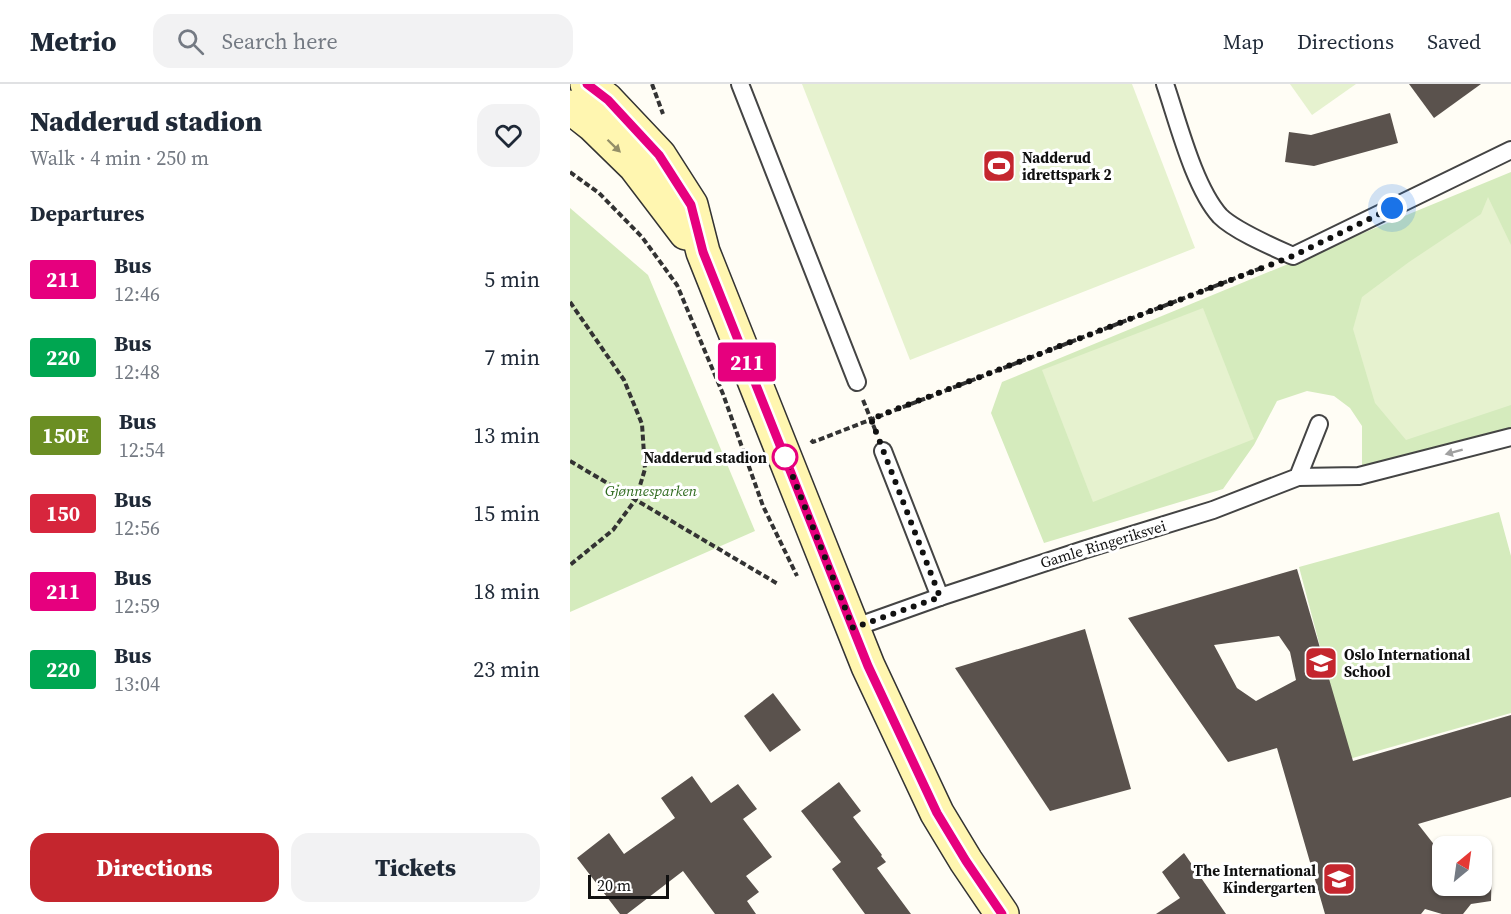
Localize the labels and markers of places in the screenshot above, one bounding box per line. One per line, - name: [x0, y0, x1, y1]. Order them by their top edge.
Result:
- place label: Nadderud idrettspark 2: [1022, 147, 1112, 185]
- sports icon: Nadderud idrettspark 2: [981, 148, 1017, 184]
- marker: Nadderud stadion: [772, 444, 798, 470]
- place label: Nadderud stadion: [643, 447, 767, 468]
- place label: Oslo International School: [1344, 644, 1471, 682]
- school or university icon: Oslo International School: [1303, 645, 1339, 681]
- place label: The International Kindergarten: [1193, 860, 1316, 898]
- school or university icon: The International Kindergarten: [1321, 861, 1357, 897]

